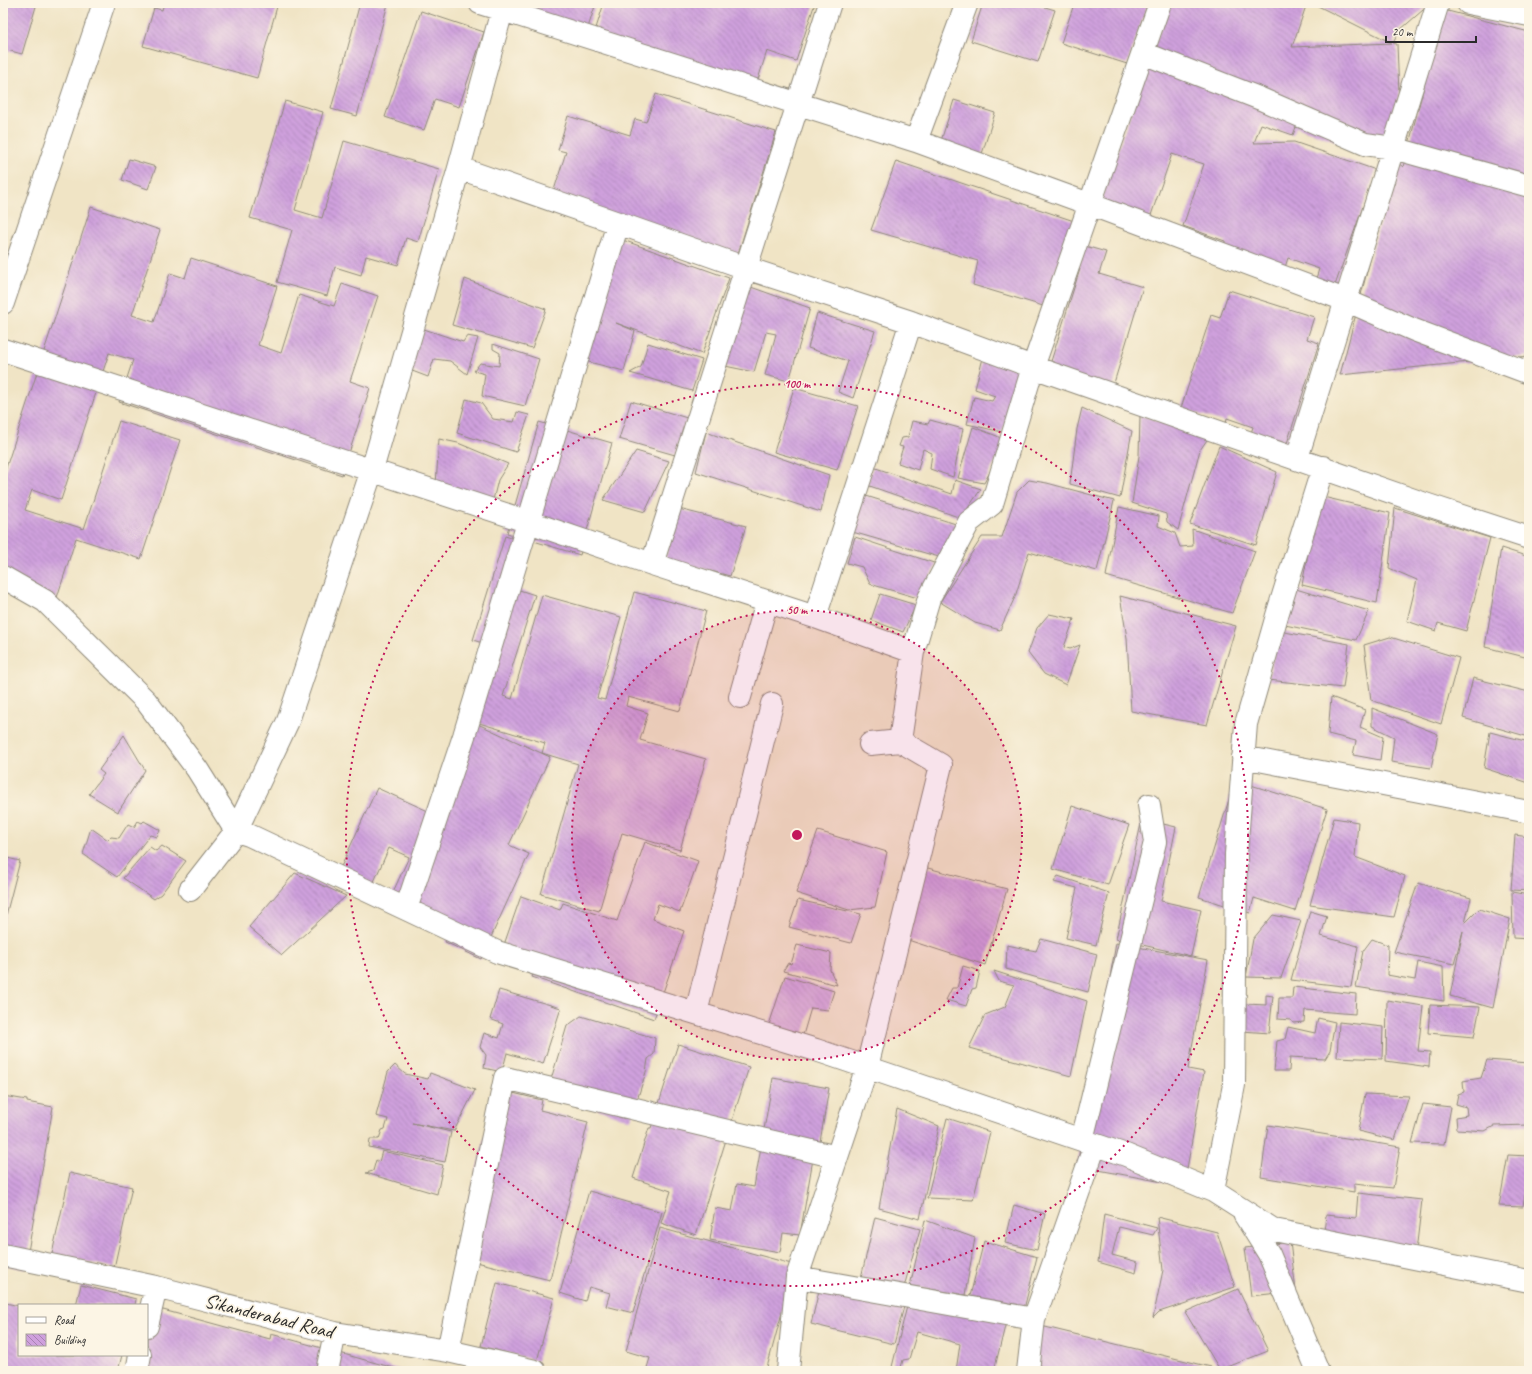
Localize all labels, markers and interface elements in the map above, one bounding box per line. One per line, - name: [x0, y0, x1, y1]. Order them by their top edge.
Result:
- scale bar: [1386, 18, 1476, 44]
- text: 20 m: [1392, 24, 1414, 40]
- text: 100 m: [784, 376, 811, 392]
- text: 50 m: [787, 602, 808, 618]
- centre of rings: [790, 828, 804, 842]
- street label: Sikanderabad Road: [202, 1288, 339, 1345]
- legend: [18, 1304, 148, 1356]
- text: Road: [54, 1312, 76, 1328]
- text: Building: [54, 1332, 86, 1348]

